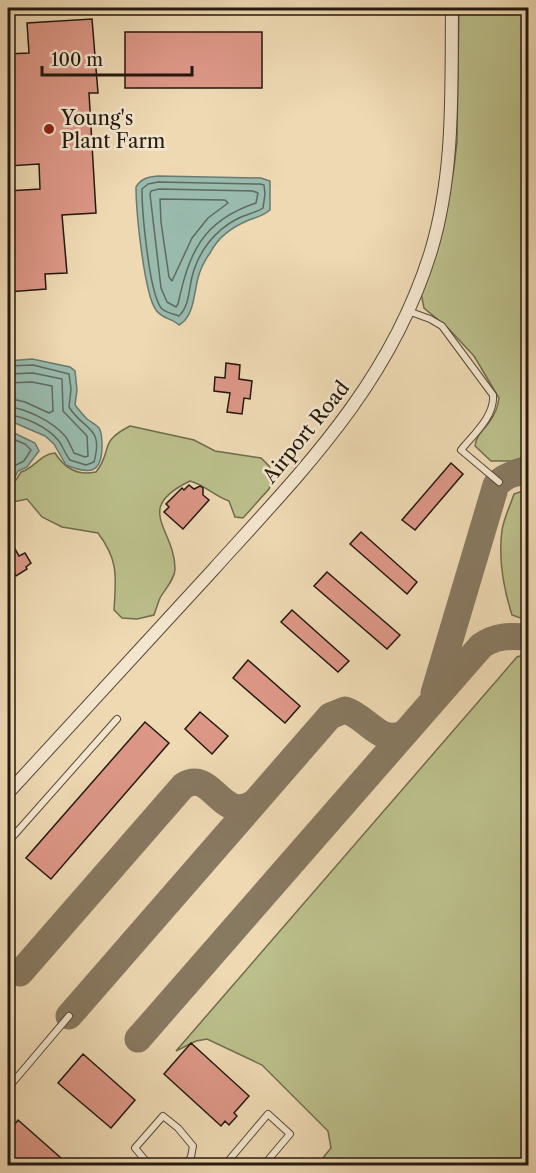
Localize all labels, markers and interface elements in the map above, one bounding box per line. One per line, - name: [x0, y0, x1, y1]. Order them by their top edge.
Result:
- scale bar: [42, 39, 192, 77]
- text: 100 m: [51, 49, 103, 71]
- place label: Young's Plant Farm: [60, 106, 166, 153]
- marker: Young's Plant Farm: [42, 122, 56, 136]
- street label: Airport Road: [257, 376, 354, 489]

